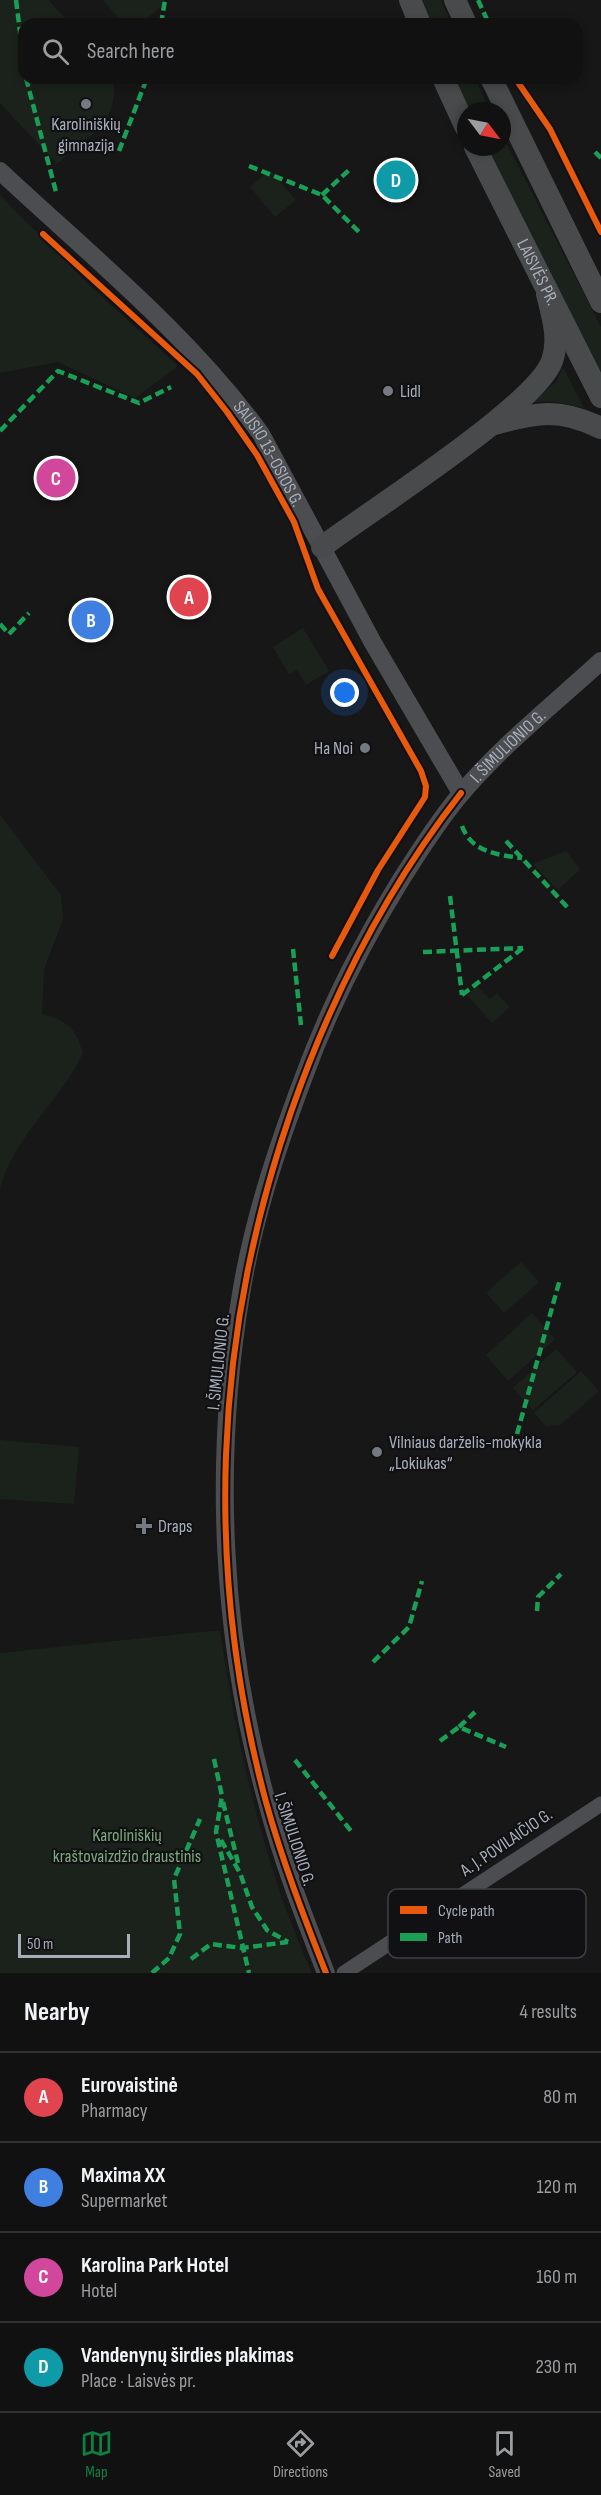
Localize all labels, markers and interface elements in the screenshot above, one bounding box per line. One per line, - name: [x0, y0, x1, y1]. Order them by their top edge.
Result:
- search box: [18, 18, 583, 84]
- icon: search: [39, 35, 72, 68]
- text: Search here: [87, 38, 174, 65]
- marker: Karoliniškių gimnazija: [79, 97, 93, 111]
- north arrow: [457, 102, 511, 156]
- place label: Karoliniškių gimnazija: [51, 114, 121, 156]
- pin: D: [376, 158, 416, 202]
- street label: LAISVĖS PR.: [512, 236, 563, 309]
- place label: Lidl: [400, 381, 421, 402]
- marker: Lidl: [381, 384, 395, 398]
- street label: SAUSIO 13-OSIOS G.: [229, 397, 308, 510]
- pin: C: [36, 456, 76, 500]
- pin: A: [170, 574, 208, 620]
- pin: B: [72, 598, 110, 642]
- your location: [330, 678, 359, 707]
- street label: I. ŠIMULIONIO G.: [466, 705, 550, 787]
- place label: Ha Noi: [314, 738, 353, 759]
- marker: Ha Noi: [358, 741, 372, 755]
- street label: I. ŠIMULIONIO G.: [203, 1313, 234, 1411]
- place label: Vilniaus darželis-mokykla „Lokiukas“: [389, 1432, 542, 1474]
- marker: Vilniaus darželis-mokykla „Lokiukas“: [370, 1445, 384, 1459]
- place label: Draps: [158, 1516, 193, 1537]
- marker: Draps: [135, 1517, 153, 1535]
- street label: I. ŠIMULIONIO G.: [270, 1790, 319, 1889]
- street label: A. J. POVILAIČIO G.: [455, 1804, 556, 1881]
- park label: Karoliniškių kraštovaizdžio draustinis: [53, 1825, 201, 1867]
- legend: [388, 1889, 586, 1958]
- text: Cycle path: [438, 1902, 495, 1921]
- text: Path: [438, 1929, 462, 1948]
- scale bar: [18, 1931, 130, 1958]
- text: 50 m: [27, 1935, 53, 1954]
- text: Nearby: [24, 1997, 90, 2028]
- text: 4 results: [520, 2000, 577, 2024]
- text: Eurovaistinė: [81, 2072, 178, 2099]
- text: A: [39, 2085, 48, 2109]
- text: 80 m: [543, 2085, 577, 2109]
- text: Pharmacy: [81, 2099, 148, 2123]
- text: Maxima XX: [81, 2162, 165, 2189]
- text: B: [39, 2175, 48, 2199]
- text: 120 m: [537, 2175, 577, 2199]
- text: Supermarket: [81, 2189, 168, 2213]
- text: Karolina Park Hotel: [81, 2252, 229, 2279]
- text: C: [38, 2265, 49, 2289]
- text: 160 m: [536, 2265, 577, 2289]
- text: Hotel: [81, 2279, 117, 2303]
- text: Vandenynų širdies plakimas: [81, 2342, 294, 2369]
- text: D: [38, 2355, 49, 2379]
- text: 230 m: [535, 2355, 577, 2379]
- text: Place · Laisvės pr.: [81, 2369, 196, 2393]
- tab: Map: [80, 2427, 113, 2482]
- tab: Directions: [273, 2427, 328, 2482]
- tab: Saved: [488, 2427, 521, 2482]

